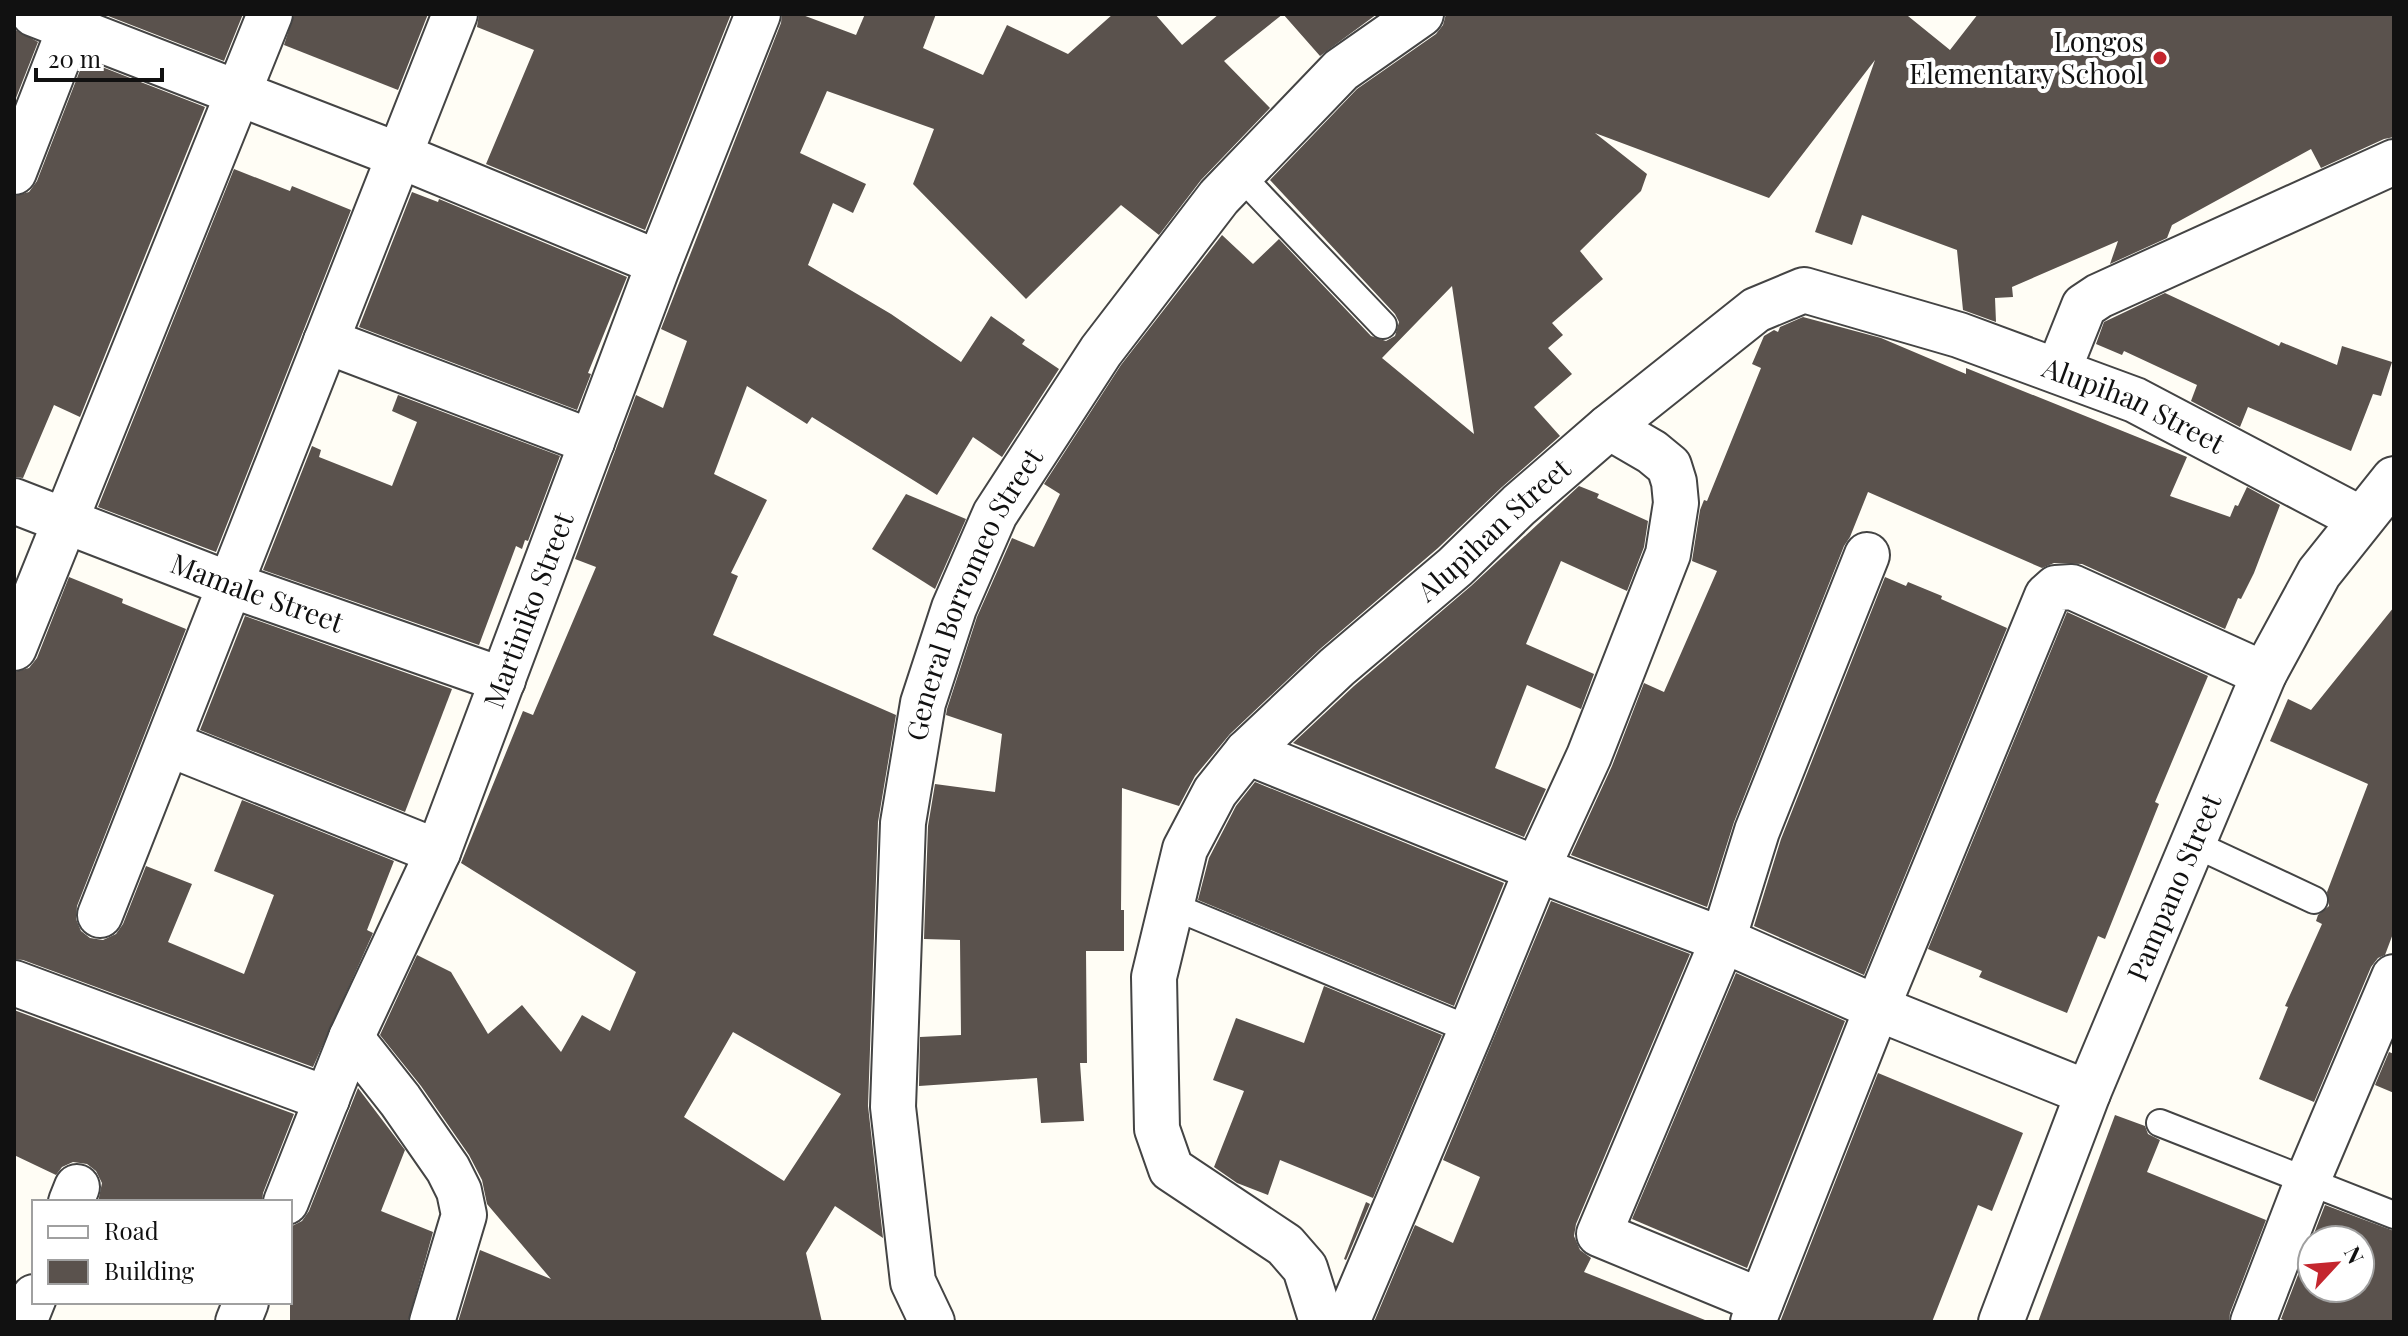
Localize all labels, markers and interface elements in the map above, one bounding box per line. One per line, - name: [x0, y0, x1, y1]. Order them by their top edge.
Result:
- place label: Longos Elementary School: [1909, 22, 2144, 91]
- scale bar: [36, 32, 162, 82]
- text: 20 m: [48, 42, 101, 74]
- marker: Longos Elementary School: [2151, 49, 2169, 67]
- street label: Alupihan Street: [2037, 347, 2232, 461]
- street label: General Borromeo Street: [897, 439, 1051, 743]
- street label: Alupihan Street: [1408, 448, 1578, 609]
- street label: Martiniko Street: [474, 506, 581, 713]
- street label: Mamale Street: [166, 544, 350, 640]
- street label: Pampano Street: [2117, 787, 2229, 986]
- legend: [32, 1200, 292, 1304]
- text: Road: [104, 1214, 159, 1246]
- north arrow: [2296, 1224, 2376, 1304]
- text: N: [2338, 1241, 2372, 1269]
- text: Building: [104, 1254, 195, 1286]

